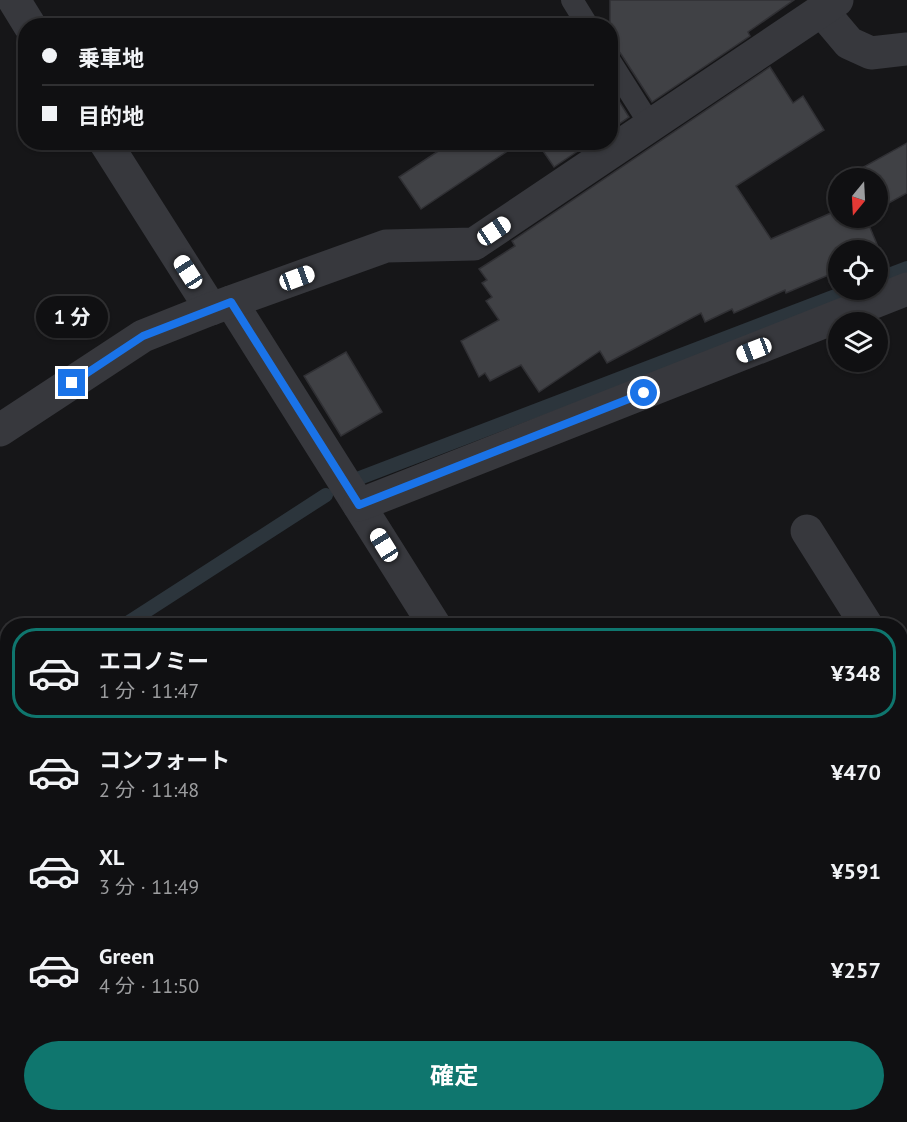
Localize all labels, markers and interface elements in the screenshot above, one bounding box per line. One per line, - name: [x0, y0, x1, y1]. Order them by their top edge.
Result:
- text: 乗車地: [78, 44, 144, 72]
- text: 目的地: [78, 102, 144, 130]
- north arrow: [828, 168, 888, 228]
- map controls: [828, 168, 888, 372]
- car: [474, 213, 514, 249]
- button: locate: [828, 240, 888, 300]
- car: [171, 252, 205, 292]
- car: [277, 263, 317, 293]
- callout: 1 分: [36, 296, 108, 338]
- text: 1 分: [54, 304, 90, 330]
- button: layers: [828, 312, 888, 372]
- car: [734, 335, 774, 365]
- route end: [58, 369, 85, 396]
- route start: [630, 379, 657, 406]
- car: [367, 525, 401, 565]
- icon: car: [27, 646, 81, 700]
- text: エコノミー: [99, 647, 209, 675]
- text: ¥348: [831, 659, 881, 687]
- text: 1 分 · 11:47: [99, 678, 199, 704]
- icon: car: [27, 745, 81, 799]
- text: コンフォート: [99, 746, 230, 774]
- text: ¥470: [831, 758, 881, 786]
- text: 2 分 · 11:48: [99, 777, 199, 803]
- text: XL: [99, 843, 124, 871]
- icon: car: [27, 844, 81, 898]
- text: ¥591: [831, 857, 881, 885]
- text: 3 分 · 11:49: [99, 874, 199, 900]
- text: Green: [99, 942, 154, 970]
- icon: car: [27, 943, 81, 997]
- text: ¥257: [831, 956, 881, 984]
- text: 4 分 · 11:50: [99, 973, 199, 999]
- button: 確定: [24, 1041, 884, 1110]

